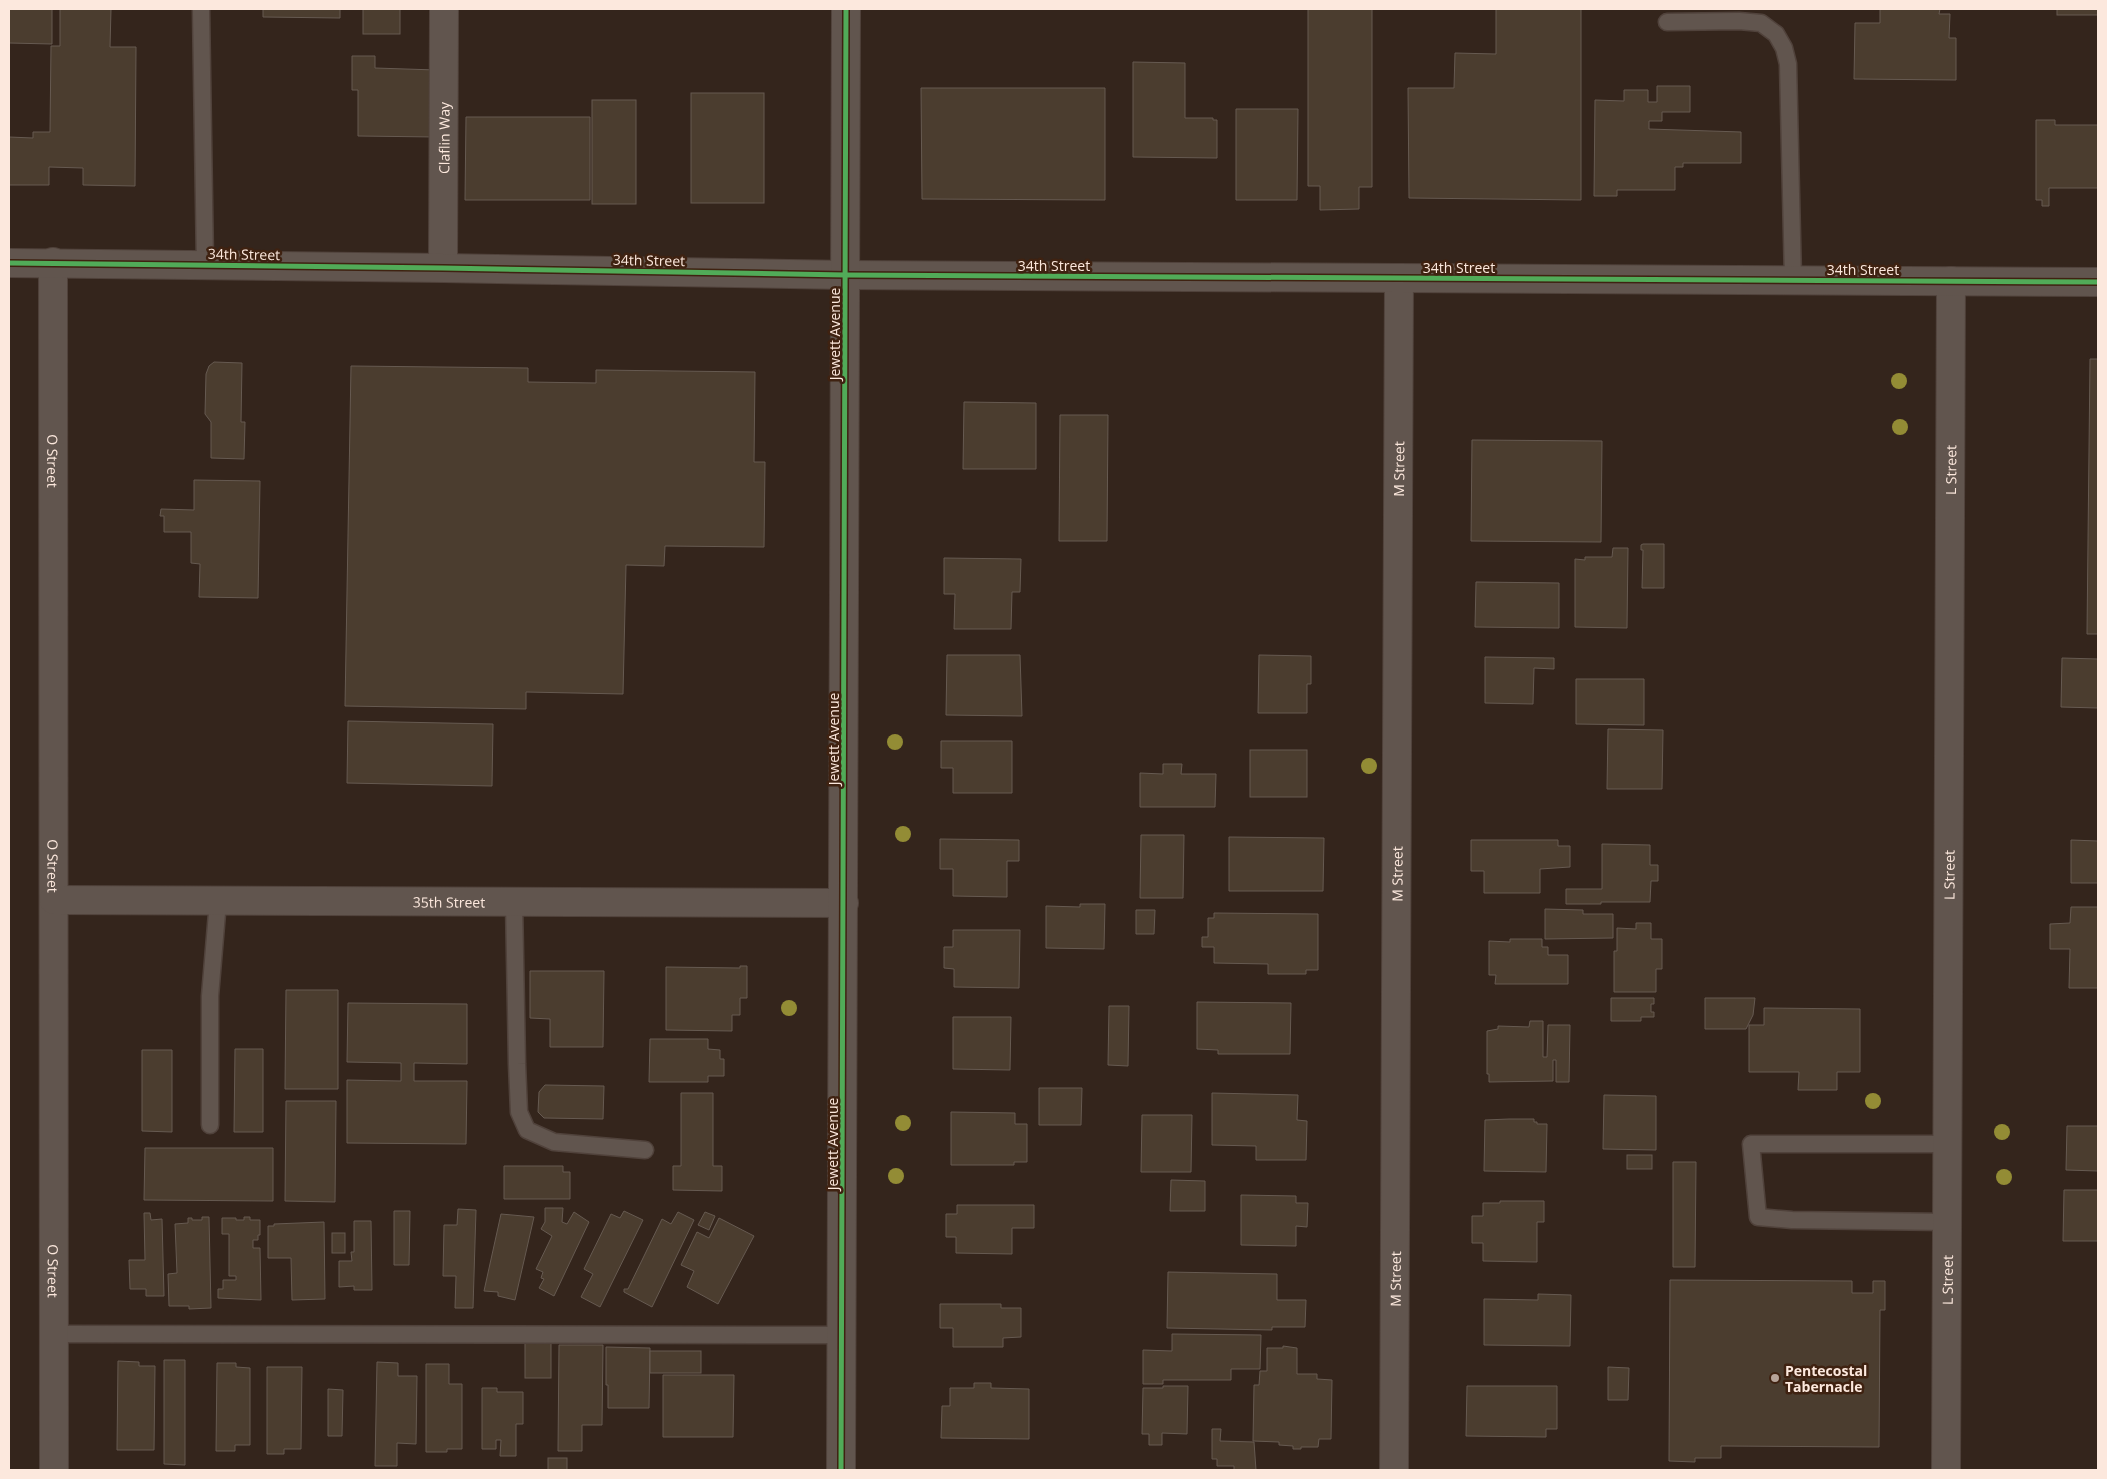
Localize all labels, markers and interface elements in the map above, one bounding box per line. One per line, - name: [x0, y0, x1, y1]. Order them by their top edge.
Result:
- street label: Claflin Way: [434, 101, 453, 174]
- street label: 34th Street: [208, 244, 280, 264]
- street label: 34th Street: [613, 250, 685, 270]
- street label: 34th Street: [1018, 256, 1090, 275]
- street label: 34th Street: [1423, 258, 1495, 277]
- street label: 34th Street: [1827, 260, 1899, 279]
- street label: Jewett Avenue: [825, 288, 844, 382]
- street label: O Street: [44, 434, 63, 488]
- street label: M Street: [1389, 441, 1408, 497]
- street label: L Street: [1941, 445, 1960, 495]
- street label: Jewett Avenue: [824, 693, 843, 787]
- street label: O Street: [44, 839, 63, 893]
- street label: M Street: [1387, 846, 1406, 902]
- street label: L Street: [1939, 850, 1958, 900]
- street label: 35th Street: [413, 892, 485, 911]
- street label: Jewett Avenue: [823, 1098, 842, 1192]
- street label: O Street: [44, 1244, 63, 1298]
- street label: M Street: [1385, 1251, 1404, 1307]
- street label: L Street: [1937, 1255, 1956, 1305]
- place label: Pentecostal Tabernacle: [1785, 1361, 1867, 1396]
- marker: Pentecostal Tabernacle: [1769, 1372, 1781, 1384]

